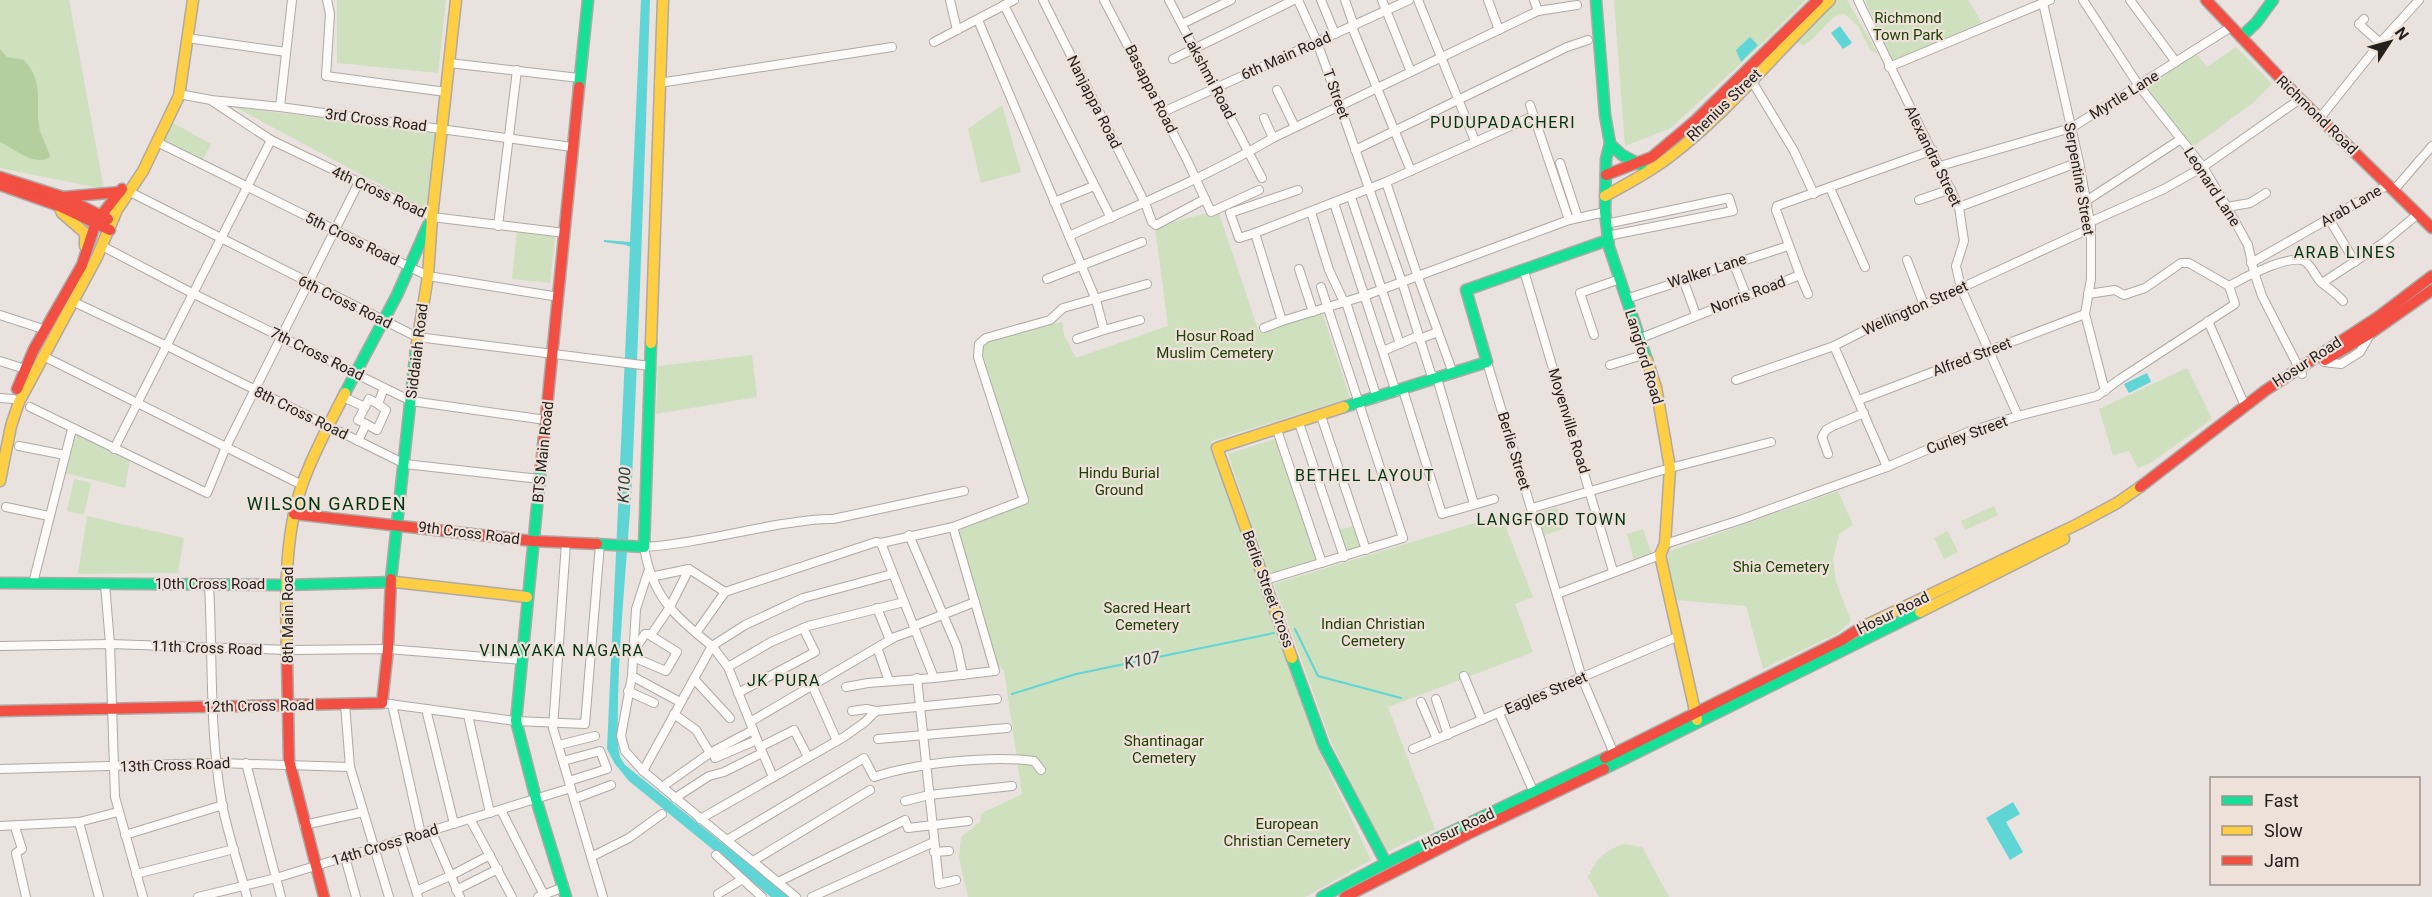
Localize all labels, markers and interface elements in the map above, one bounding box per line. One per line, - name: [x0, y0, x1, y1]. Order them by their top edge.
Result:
- park label: Richmond Town Park: [1873, 9, 1944, 44]
- north arrow: [2360, 12, 2420, 72]
- text: N: [2391, 23, 2413, 44]
- street label: 6th Main Road: [1238, 28, 1334, 84]
- street label: Lakshmi Road: [1179, 30, 1239, 122]
- street label: Basappa Road: [1121, 42, 1181, 136]
- street label: Nanjappa Road: [1063, 52, 1125, 152]
- street label: Rhenius Street: [1683, 65, 1765, 145]
- street label: T Street: [1319, 67, 1353, 122]
- street label: Myrtle Lane: [2086, 67, 2162, 123]
- street label: Richmond Road: [2273, 72, 2361, 158]
- street label: Alexandra Street: [1901, 103, 1965, 209]
- street label: 3rd Cross Road: [324, 105, 428, 135]
- district label: PUDUPADACHERI: [1430, 113, 1576, 132]
- street label: Serpentine Street: [2060, 121, 2098, 237]
- street label: Leonard Lane: [2180, 144, 2244, 230]
- street label: 4th Cross Road: [329, 162, 429, 222]
- street label: Arab Lane: [2317, 181, 2385, 231]
- street label: 5th Cross Road: [302, 209, 402, 269]
- district label: ARAB LINES: [2294, 243, 2396, 262]
- street label: Walker Lane: [1665, 250, 1749, 292]
- street label: 6th Cross Road: [295, 272, 395, 332]
- street label: Norris Road: [1708, 272, 1788, 318]
- street label: Wellington Street: [1859, 277, 1971, 339]
- street label: Siddaiah Road: [402, 302, 432, 400]
- street label: Langford Road: [1621, 307, 1667, 407]
- street label: 7th Cross Road: [267, 324, 367, 384]
- park label: Hosur Road Muslim Cemetery: [1156, 327, 1274, 362]
- street label: Hosur Road: [2269, 333, 2345, 391]
- street label: Alfred Street: [1930, 334, 2014, 380]
- street label: Moyenville Road: [1544, 366, 1594, 476]
- street label: 8th Cross Road: [251, 383, 351, 443]
- street label: BTS Main Road: [529, 400, 557, 504]
- street label: Berlie Street: [1494, 410, 1534, 492]
- street label: Curley Street: [1924, 412, 2010, 458]
- park label: Hindu Burial Ground: [1078, 464, 1160, 499]
- water label: K100: [614, 466, 634, 503]
- district label: BETHEL LAYOUT: [1295, 466, 1435, 485]
- district label: WILSON GARDEN: [247, 493, 407, 514]
- district label: LANGFORD TOWN: [1477, 510, 1627, 529]
- street label: 9th Cross Road: [417, 518, 521, 548]
- street label: Berlie Street Cross: [1238, 528, 1298, 650]
- park label: Shia Cemetery: [1733, 558, 1829, 576]
- street label: 8th Main Road: [279, 567, 297, 663]
- street label: 10th Cross Road: [155, 575, 265, 593]
- street label: Hosur Road: [1854, 588, 1932, 638]
- park label: Sacred Heart Cemetery: [1103, 599, 1191, 634]
- park label: Indian Christian Cemetery: [1321, 615, 1425, 650]
- street label: 11th Cross Road: [151, 637, 263, 659]
- district label: VINAYAKA NAGARA: [479, 641, 645, 660]
- water label: K107: [1122, 647, 1163, 673]
- street label: Eagles Street: [1502, 668, 1590, 718]
- district label: JK PURA: [747, 671, 821, 690]
- street label: 12th Cross Road: [204, 696, 314, 716]
- park label: Shantinagar Cemetery: [1124, 732, 1204, 767]
- street label: 13th Cross Road: [119, 754, 231, 776]
- legend: [2210, 777, 2420, 885]
- text: Fast: [2264, 790, 2299, 811]
- street label: Hosur Road: [1419, 804, 1497, 854]
- park label: European Christian Cemetery: [1223, 815, 1351, 850]
- street label: 14th Cross Road: [329, 820, 441, 870]
- text: Slow: [2264, 820, 2303, 841]
- text: Jam: [2264, 850, 2300, 871]

